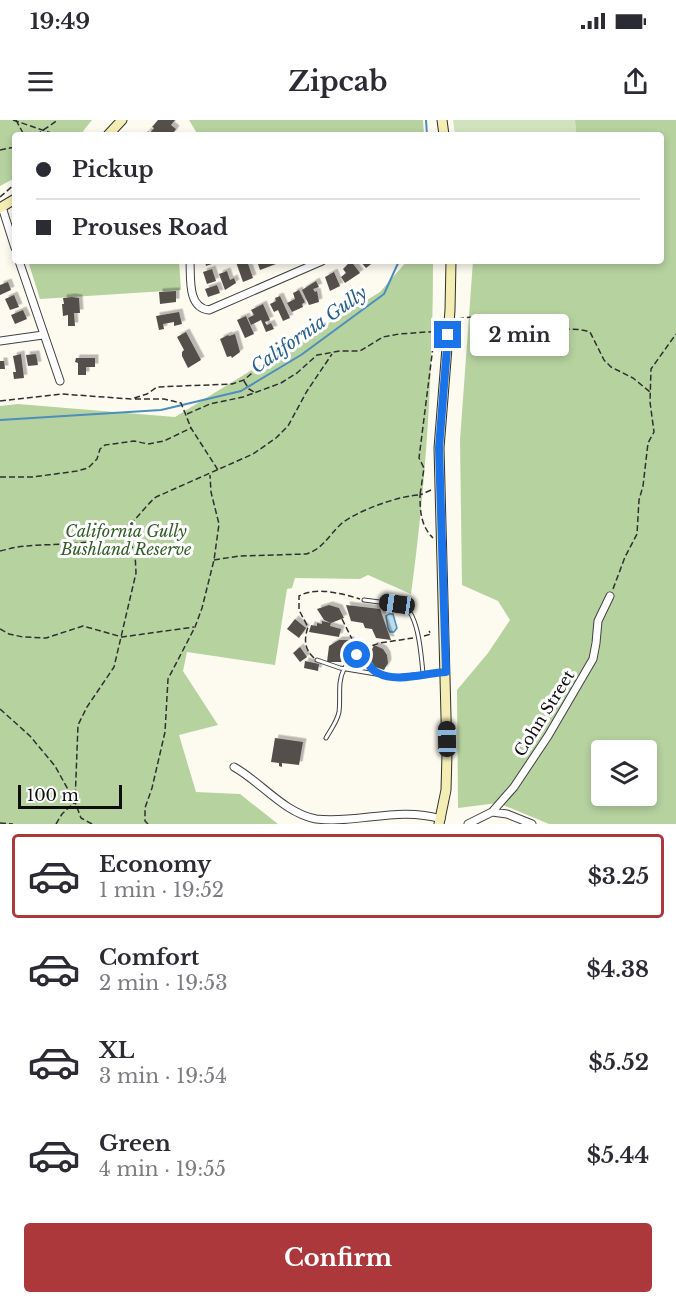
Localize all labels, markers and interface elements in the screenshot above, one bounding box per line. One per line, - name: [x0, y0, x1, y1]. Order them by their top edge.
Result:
- text: 19:49: [30, 8, 90, 35]
- icon: menu: [24, 65, 57, 98]
- text: Zipcab: [288, 65, 388, 98]
- icon: share: [619, 65, 652, 98]
- text: Pickup: [72, 156, 154, 183]
- text: Prouses Road: [72, 214, 228, 241]
- water label: California Gully: [247, 281, 372, 378]
- callout: 2 min: [469, 314, 568, 356]
- route end: [434, 321, 461, 348]
- text: 2 min: [488, 323, 551, 347]
- park label: California Gully Bushland Reserve: [60, 521, 192, 559]
- car: [378, 593, 416, 615]
- route start: [343, 641, 370, 668]
- street label: Cohn Street: [510, 666, 578, 760]
- car: [438, 721, 456, 757]
- map controls: [591, 740, 657, 806]
- button: layers: [591, 740, 657, 806]
- scale bar: [18, 782, 122, 810]
- text: 100 m: [27, 785, 79, 805]
- icon: car: [27, 849, 81, 903]
- text: Economy: [99, 851, 211, 878]
- text: $3.25: [588, 863, 649, 890]
- text: 1 min · 19:52: [99, 878, 224, 902]
- icon: car: [27, 942, 81, 996]
- text: Comfort: [99, 944, 199, 971]
- text: $4.38: [587, 956, 649, 983]
- text: 2 min · 19:53: [99, 971, 227, 995]
- icon: car: [27, 1035, 81, 1089]
- text: XL: [99, 1037, 134, 1064]
- text: $5.52: [589, 1049, 649, 1076]
- text: 3 min · 19:54: [99, 1064, 227, 1088]
- icon: car: [27, 1128, 81, 1182]
- text: Green: [99, 1130, 171, 1157]
- text: $5.44: [587, 1142, 649, 1169]
- text: 4 min · 19:55: [99, 1157, 226, 1181]
- button: Confirm: [24, 1223, 652, 1292]

